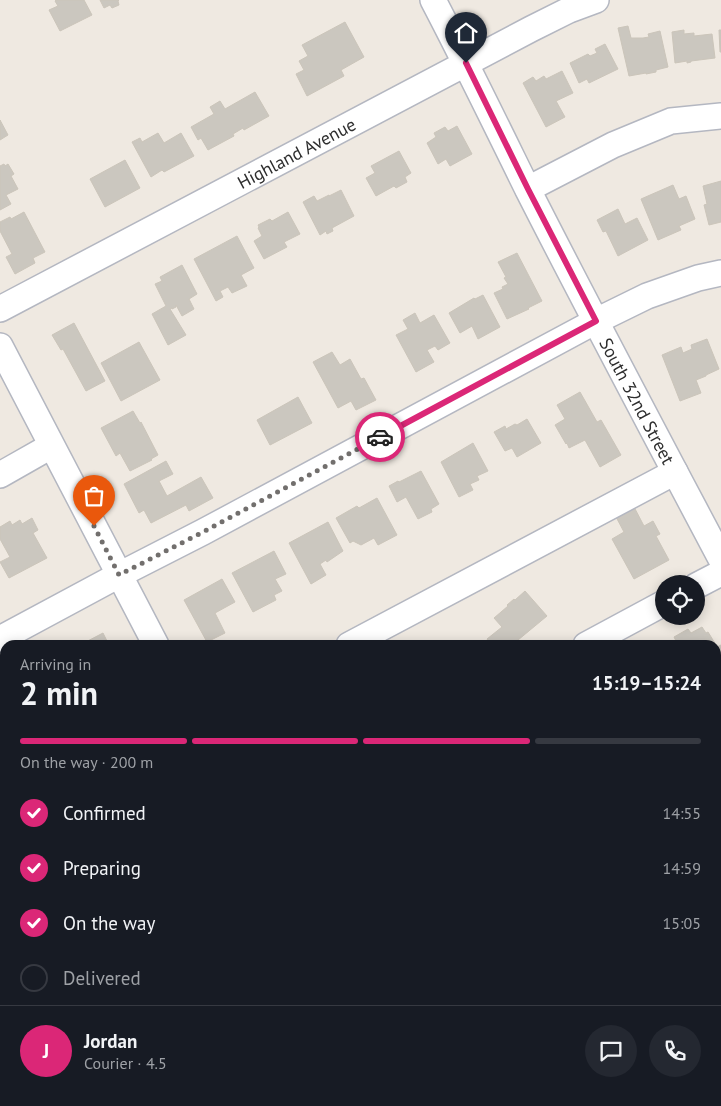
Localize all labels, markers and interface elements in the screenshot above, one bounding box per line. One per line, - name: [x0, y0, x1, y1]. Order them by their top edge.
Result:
- pin: [445, 12, 487, 63]
- icon: home: [452, 19, 480, 47]
- street label: Highland Avenue: [233, 112, 360, 193]
- street label: South 32nd Street: [595, 334, 680, 468]
- courier: [355, 412, 405, 462]
- icon: car: [366, 423, 394, 451]
- pin: [73, 475, 115, 526]
- icon: bag: [80, 482, 108, 510]
- map controls: [655, 575, 705, 625]
- button: locate: [655, 575, 705, 625]
- text: Arriving in: [20, 654, 91, 674]
- text: 15:19–15:24: [592, 671, 701, 695]
- text: 2 min: [20, 672, 98, 714]
- text: On the way · 200 m: [20, 752, 153, 772]
- icon: check: [20, 799, 48, 827]
- text: Confirmed: [63, 801, 146, 825]
- text: 14:55: [663, 803, 701, 823]
- icon: check: [20, 854, 48, 882]
- text: Preparing: [63, 856, 141, 880]
- text: 14:59: [663, 858, 701, 878]
- icon: check: [20, 909, 48, 937]
- text: On the way: [63, 911, 155, 935]
- text: 15:05: [663, 913, 701, 933]
- text: Delivered: [63, 966, 141, 990]
- button: chat: [585, 1025, 637, 1077]
- button: phone: [649, 1025, 701, 1077]
- text: Jordan: [84, 1029, 137, 1053]
- text: J: [43, 1039, 49, 1063]
- text: Courier · 4.5: [84, 1053, 167, 1073]

